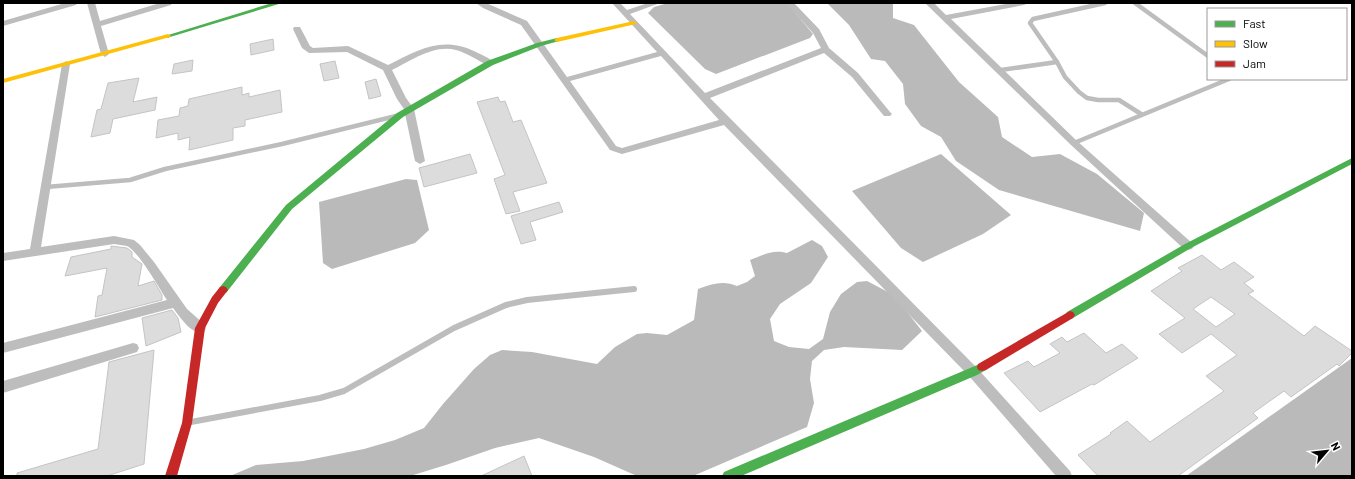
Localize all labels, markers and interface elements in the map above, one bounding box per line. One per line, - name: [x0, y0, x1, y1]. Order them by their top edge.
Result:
- legend: [1207, 8, 1347, 80]
- text: Fast: [1243, 16, 1266, 30]
- text: Slow: [1243, 36, 1268, 50]
- text: Jam: [1243, 56, 1266, 70]
- north arrow: [1307, 431, 1347, 471]
- text: N: [1329, 440, 1344, 452]

